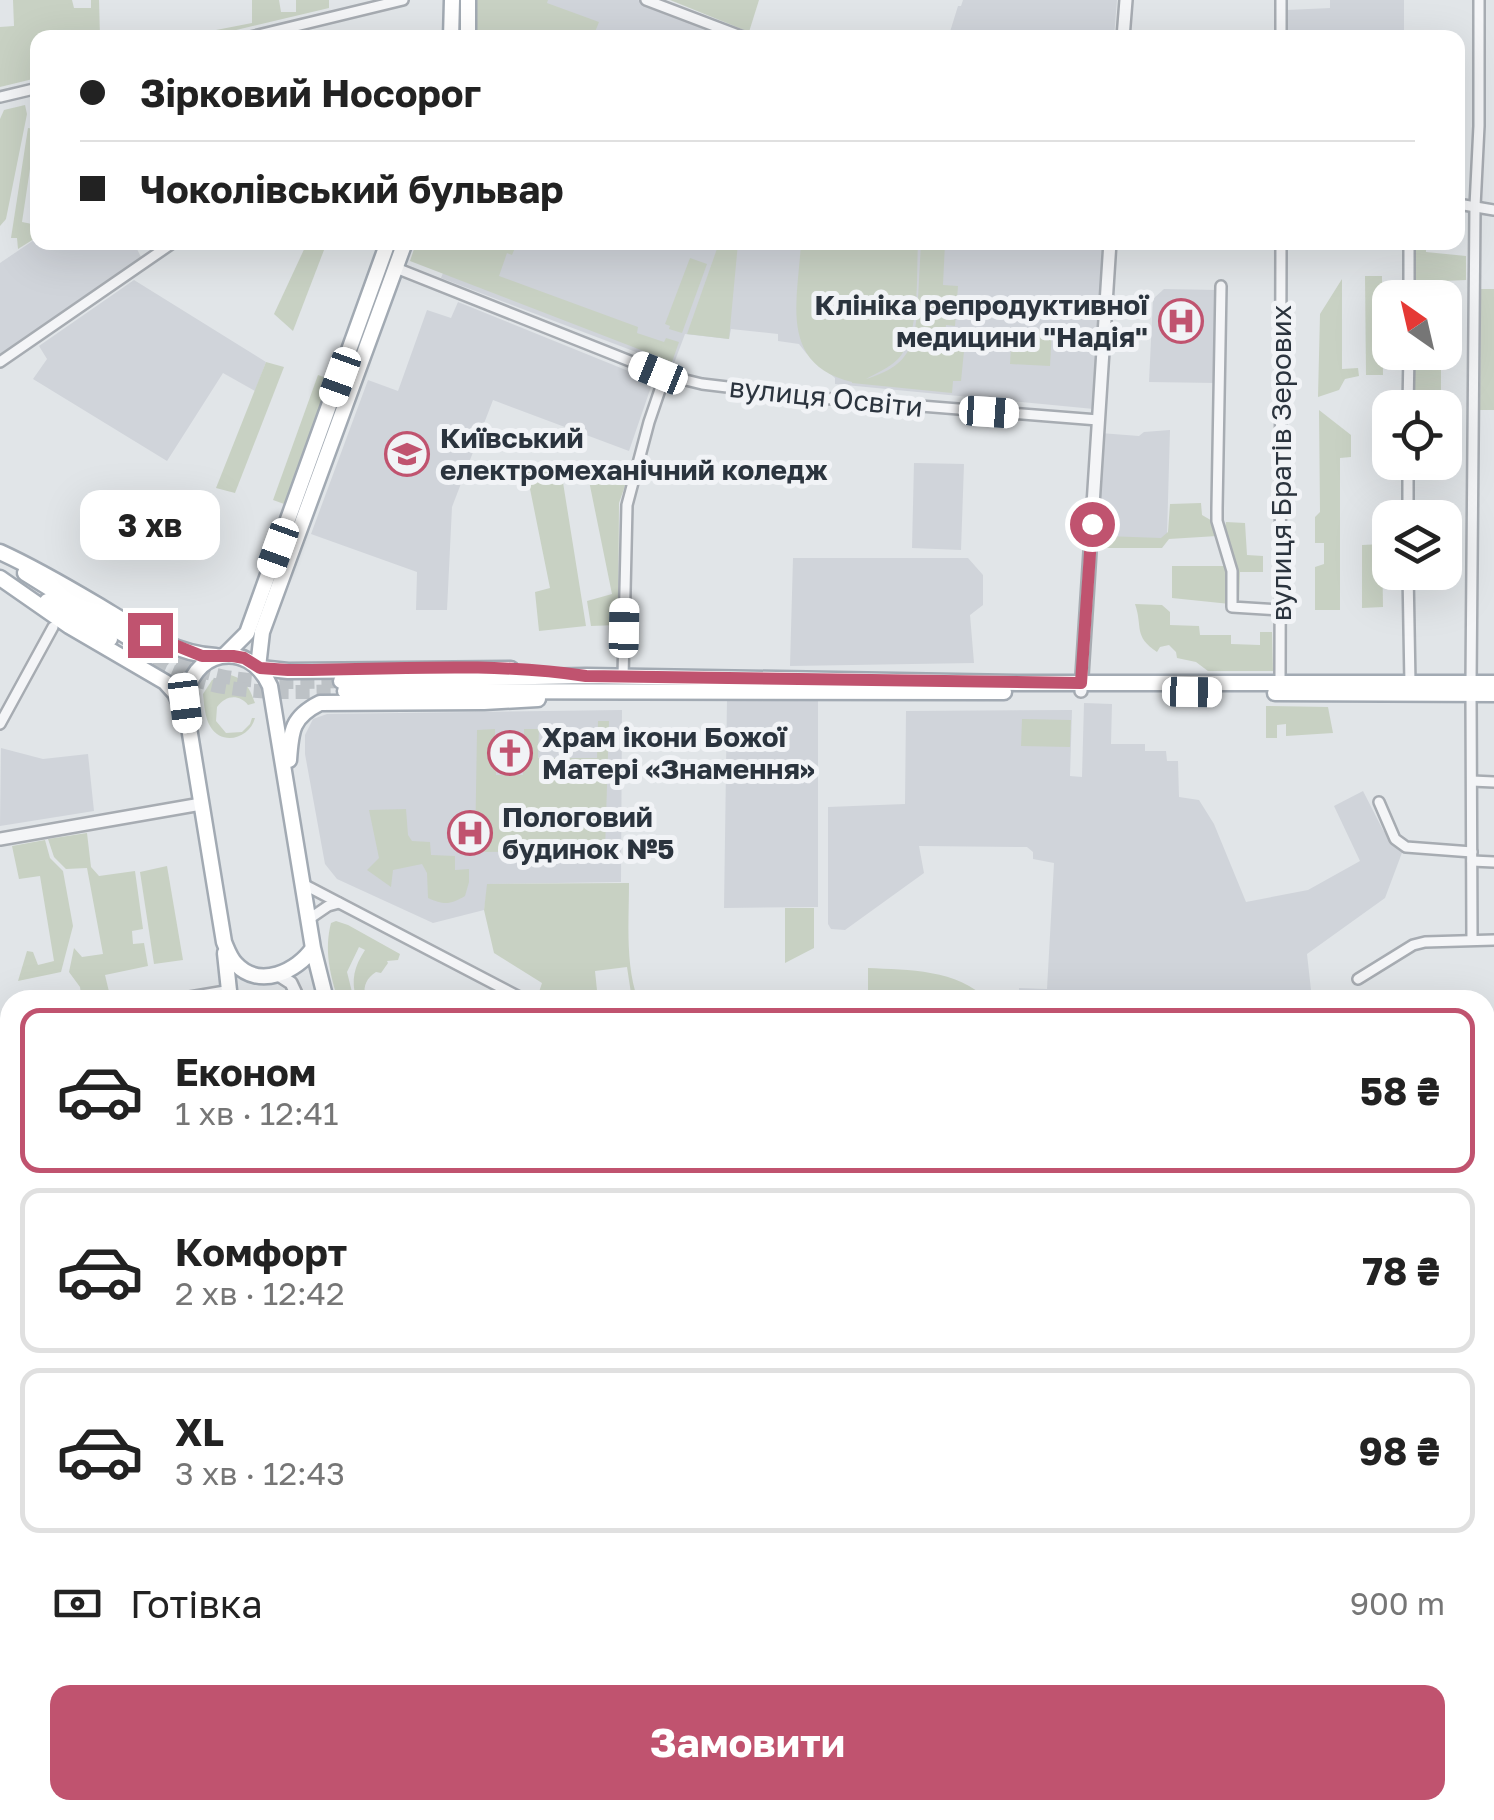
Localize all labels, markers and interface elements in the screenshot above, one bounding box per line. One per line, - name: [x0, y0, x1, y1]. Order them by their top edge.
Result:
- text: Зірковий Носорог: [140, 70, 481, 115]
- text: Чоколівський бульвар: [140, 166, 564, 211]
- north arrow: [1372, 280, 1462, 370]
- map controls: [1372, 280, 1462, 590]
- place label: Клініка репродуктивної медицини "Надія": [815, 288, 1150, 353]
- hospital icon: Клініка репродуктивної медицини "Надія": [1158, 298, 1204, 344]
- street label: вулиця Братів Зерових: [1264, 305, 1297, 621]
- car: [316, 344, 364, 410]
- car: [625, 348, 691, 398]
- street label: вулиця Освіти: [728, 370, 925, 423]
- button: locate: [1372, 390, 1462, 480]
- car: [958, 395, 1020, 429]
- place label: Київський електромеханічний коледж: [440, 421, 828, 486]
- school or university icon: Київський електромеханічний коледж: [384, 431, 430, 477]
- callout: 3 хв: [80, 490, 220, 560]
- button: layers: [1372, 500, 1462, 590]
- route start: [1070, 502, 1115, 547]
- text: 3 хв: [118, 506, 182, 544]
- car: [254, 515, 302, 581]
- car: [608, 598, 640, 658]
- route end: [128, 613, 173, 658]
- car: [166, 671, 204, 735]
- car: [1162, 676, 1222, 708]
- place label: Храм ікони Божої Матері «Знамення»: [542, 720, 815, 785]
- church icon: Храм ікони Божої Матері «Знамення»: [487, 730, 533, 776]
- place label: Пологовий будинок №5: [502, 800, 674, 865]
- hospital icon: Пологовий будинок №5: [447, 810, 493, 856]
- icon: car: [55, 1046, 145, 1136]
- text: Економ: [175, 1049, 316, 1094]
- text: 58 ₴: [1360, 1068, 1440, 1113]
- text: 1 хв · 12:41: [175, 1094, 339, 1132]
- icon: car: [55, 1226, 145, 1316]
- text: Комфорт: [175, 1229, 347, 1274]
- text: 78 ₴: [1362, 1248, 1440, 1293]
- text: 2 хв · 12:42: [175, 1274, 345, 1312]
- icon: car: [55, 1406, 145, 1496]
- text: XL: [175, 1409, 224, 1454]
- text: 98 ₴: [1359, 1428, 1440, 1473]
- text: 3 хв · 12:43: [175, 1454, 345, 1492]
- icon: cash: [50, 1576, 105, 1631]
- text: Готівка: [130, 1581, 263, 1626]
- text: 900 m: [1350, 1584, 1445, 1622]
- button: Замовити: [50, 1685, 1445, 1800]

